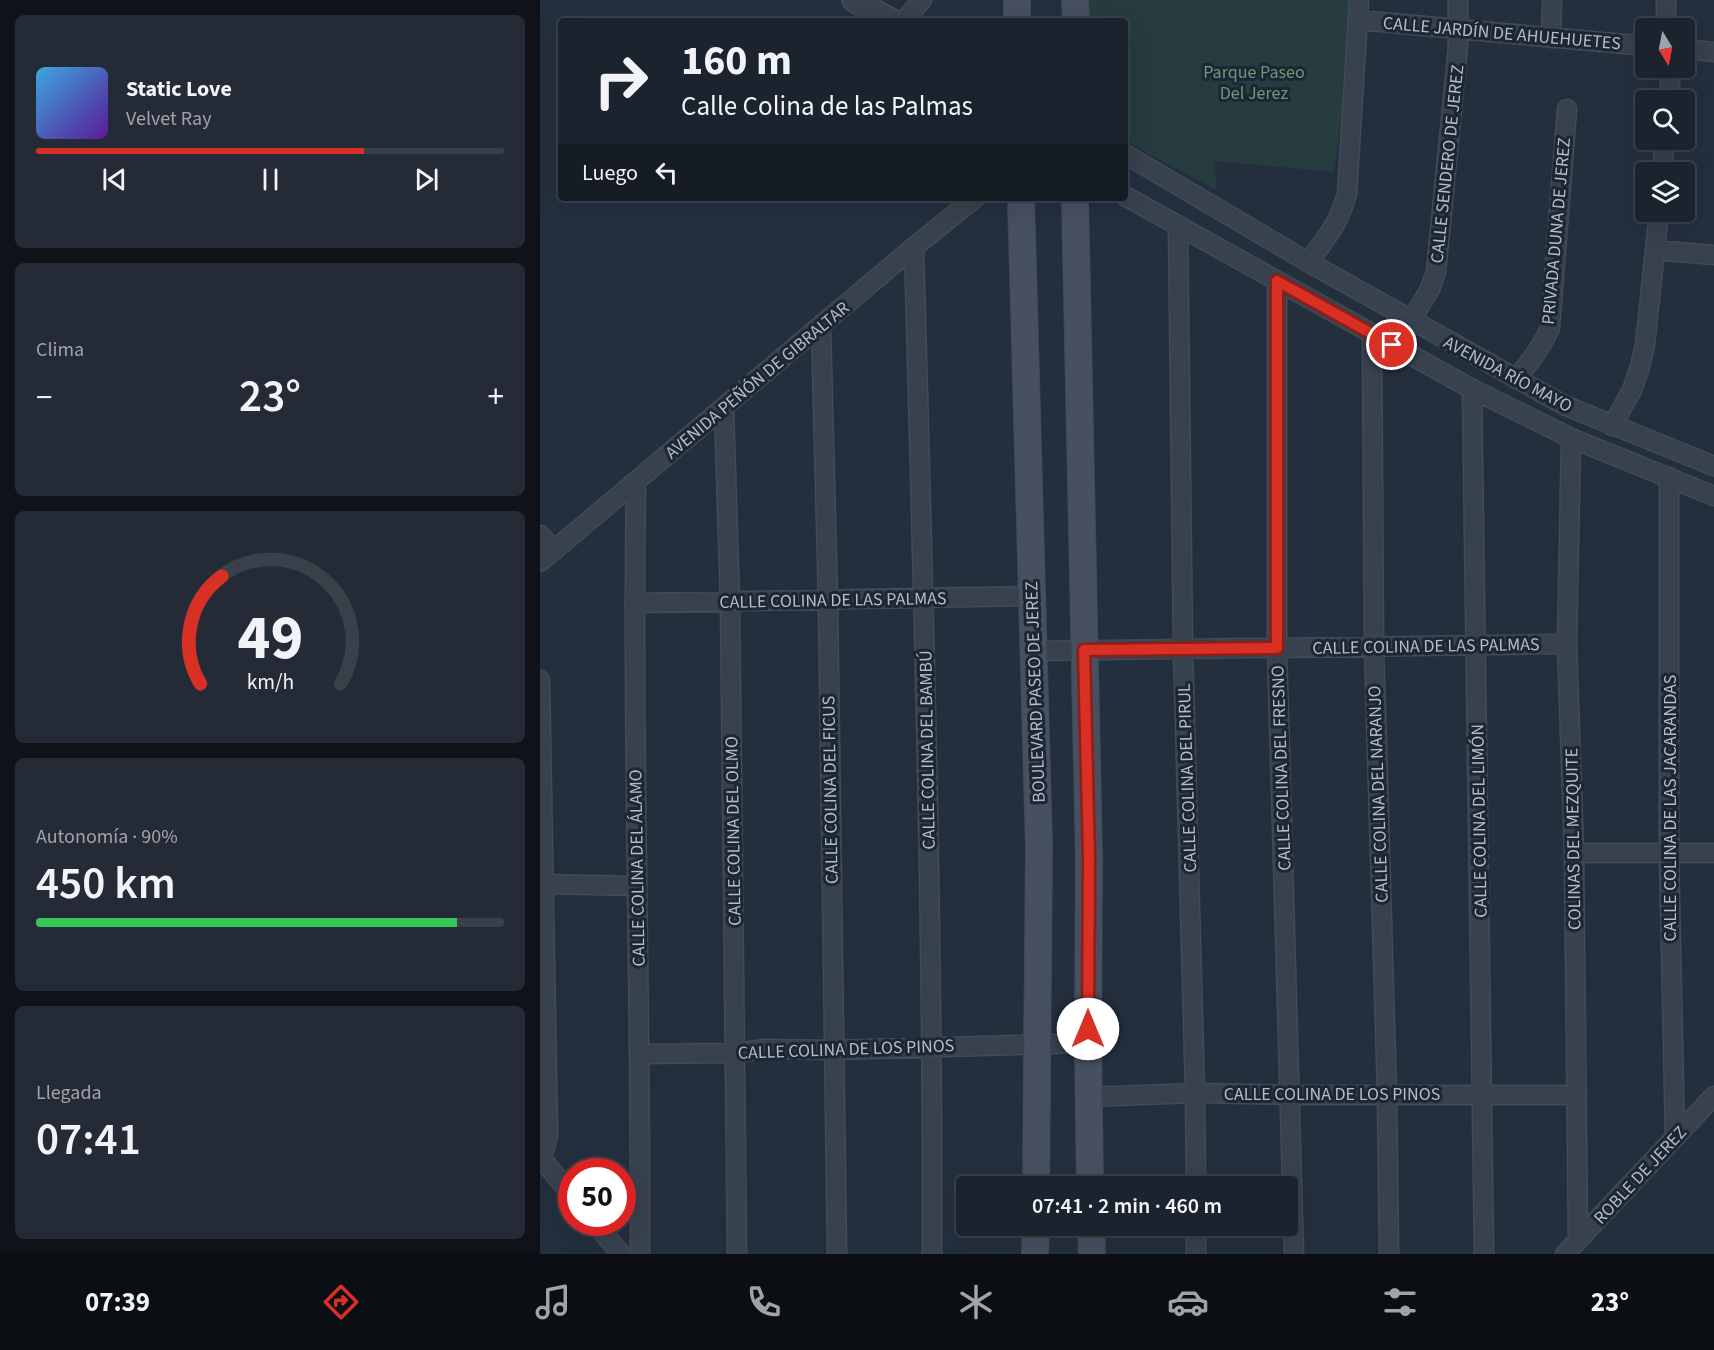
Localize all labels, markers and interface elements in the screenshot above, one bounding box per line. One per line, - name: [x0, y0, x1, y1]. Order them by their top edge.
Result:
- street label: CALLE JARDÍN DE AHUEHUETES: [1382, 11, 1622, 56]
- north arrow: [1635, 18, 1695, 78]
- map controls: [1635, 18, 1695, 222]
- text: 160 m: [681, 31, 792, 91]
- icon: right: [582, 42, 660, 120]
- park label: Parque Paseo Del Jerez: [1203, 60, 1305, 106]
- street label: CALLE SENDERO DE JEREZ: [1425, 64, 1470, 265]
- text: Static Love: [126, 73, 232, 105]
- text: Calle Colina de las Palmas: [681, 87, 973, 126]
- button: search: [1635, 90, 1695, 150]
- text: Velvet Ray: [126, 105, 212, 133]
- street label: PRIVADA DUNA DE JEREZ: [1536, 136, 1577, 326]
- icon: left: [650, 156, 683, 189]
- text: Luego: [582, 157, 638, 189]
- button: layers: [1635, 162, 1695, 222]
- icon: previous: [98, 163, 131, 196]
- icon: pause: [254, 163, 287, 196]
- icon: next: [410, 163, 443, 196]
- street label: AVENIDA PEÑÓN DE GIBRALTAR: [660, 296, 855, 465]
- pin: [1366, 319, 1417, 370]
- icon: arrive: [1375, 328, 1408, 361]
- street label: AVENIDA RÍO MAYO: [1439, 330, 1577, 419]
- text: Clima: [36, 336, 84, 364]
- text: 23°: [239, 365, 301, 429]
- text: −: [36, 374, 52, 421]
- text: +: [488, 374, 504, 421]
- street label: BOULEVARD PASEO DE JEREZ: [1019, 581, 1052, 803]
- street label: CALLE COLINA DE LAS PALMAS: [719, 586, 947, 615]
- text: 49: [237, 594, 303, 683]
- street label: CALLE COLINA DE LAS PALMAS: [1312, 632, 1540, 661]
- street label: CALLE COLINA DEL BAMBÚ: [913, 650, 942, 850]
- street label: CALLE COLINA DEL FRESNO: [1265, 665, 1298, 871]
- text: km/h: [246, 667, 294, 698]
- street label: CALLE COLINA DE LAS JACARANDAS: [1658, 675, 1683, 941]
- street label: CALLE COLINA DEL PIRUL: [1172, 683, 1203, 873]
- street label: CALLE COLINA DEL NARANJO: [1362, 685, 1395, 903]
- street label: CALLE COLINA DEL FICUS: [816, 696, 845, 884]
- street label: CALLE COLINA DEL LIMÓN: [1465, 724, 1494, 918]
- street label: CALLE COLINA DEL OLMO: [719, 736, 748, 926]
- street label: COLINAS DEL MEZQUITE: [1559, 748, 1588, 930]
- street label: CALLE COLINA DEL ÁLAMO: [623, 769, 652, 967]
- text: Autonomía · 90%: [36, 823, 178, 851]
- text: 450 km: [36, 852, 176, 916]
- position arrow: [1056, 997, 1120, 1061]
- street label: CALLE COLINA DE LOS PINOS: [737, 1033, 955, 1066]
- text: Llegada: [36, 1079, 102, 1107]
- street label: CALLE COLINA DE LOS PINOS: [1224, 1082, 1440, 1107]
- text: 07:41: [36, 1108, 141, 1172]
- street label: ROBLE DE JEREZ: [1588, 1121, 1693, 1230]
- speed limit sign: 50: [558, 1158, 636, 1236]
- text: 07:41 · 2 min · 460 m: [1032, 1190, 1222, 1222]
- icon: directions: [320, 1281, 362, 1323]
- icon: music: [532, 1281, 574, 1323]
- icon: phone: [743, 1281, 785, 1323]
- icon: climate: [955, 1281, 997, 1323]
- icon: car: [1167, 1281, 1209, 1323]
- icon: filters: [1379, 1281, 1421, 1323]
- text: 07:39: [85, 1283, 150, 1322]
- text: 23°: [1591, 1283, 1629, 1322]

